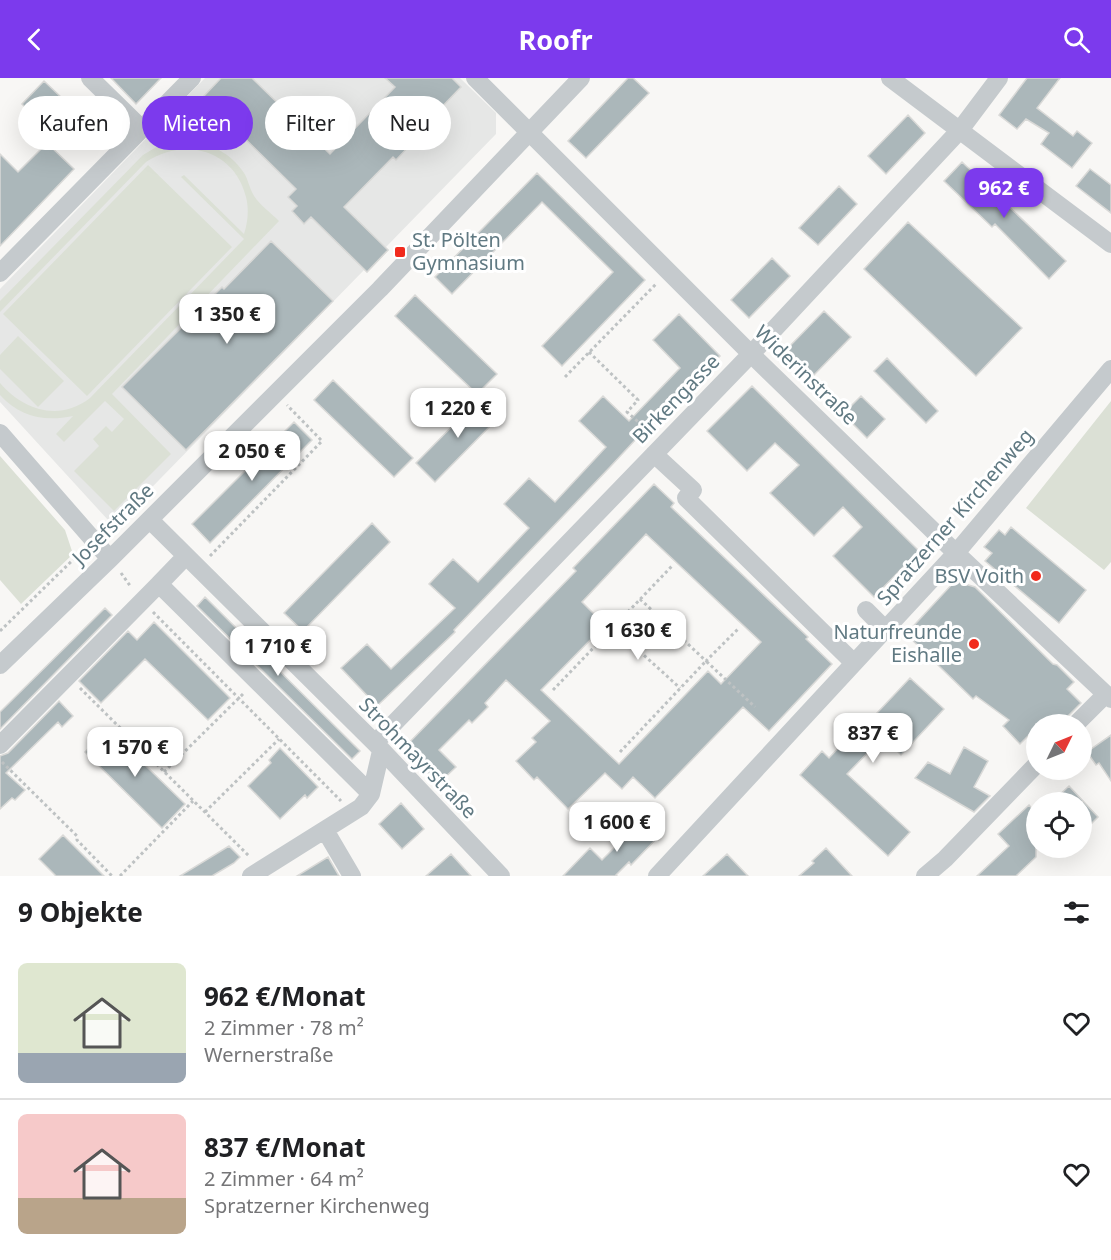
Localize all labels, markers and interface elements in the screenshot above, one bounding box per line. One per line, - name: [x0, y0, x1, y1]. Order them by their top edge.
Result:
- text: Roofr: [519, 21, 592, 58]
- icon: back: [18, 23, 51, 56]
- icon: search: [1060, 23, 1093, 56]
- chip: Kaufen: [18, 96, 130, 150]
- chip: Mieten: [142, 96, 253, 150]
- chip: Filter: [265, 96, 356, 150]
- chip: Neu: [368, 96, 451, 150]
- pin: 962 €: [962, 168, 1046, 219]
- text: 962 €: [979, 174, 1029, 201]
- place label: St. Pölten Gymnasium: [412, 226, 525, 276]
- marker: St. Pölten Gymnasium: [393, 245, 407, 259]
- pin: 1 350 €: [172, 294, 282, 345]
- text: 1 350 €: [193, 300, 261, 327]
- street label: Widerinstraße: [749, 319, 864, 431]
- street label: Birkengasse: [626, 348, 725, 449]
- pin: 1 220 €: [403, 388, 513, 439]
- text: 1 220 €: [424, 394, 492, 421]
- street label: Spratzerner Kirchenweg: [870, 423, 1039, 611]
- pin: 2 050 €: [197, 431, 307, 482]
- text: 2 050 €: [218, 437, 286, 464]
- street label: Josefstraße: [65, 477, 159, 572]
- place label: BSV Voith: [934, 562, 1024, 589]
- marker: BSV Voith: [1029, 569, 1043, 583]
- pin: 1 630 €: [583, 610, 693, 661]
- text: 1 630 €: [604, 616, 672, 643]
- place label: Naturfreunde Eishalle: [833, 618, 962, 668]
- pin: 1 710 €: [223, 626, 333, 677]
- text: 1 710 €: [244, 632, 312, 659]
- marker: Naturfreunde Eishalle: [967, 637, 981, 651]
- street label: Strohmayrstraße: [354, 691, 483, 824]
- pin: 837 €: [831, 713, 915, 764]
- north arrow: [1026, 714, 1092, 780]
- map controls: [1026, 714, 1092, 858]
- text: 837 €: [848, 719, 898, 746]
- pin: 1 570 €: [80, 727, 190, 778]
- text: 1 570 €: [101, 733, 169, 760]
- button: locate: [1026, 792, 1092, 858]
- pin: 1 600 €: [562, 802, 672, 853]
- text: 1 600 €: [583, 808, 651, 835]
- text: 9 Objekte: [18, 894, 143, 930]
- icon: filters: [1060, 896, 1093, 929]
- text: 962 €/Monat: [204, 978, 366, 1014]
- icon: home: [66, 987, 138, 1059]
- icon: heart: [1060, 1007, 1093, 1040]
- text: 2 Zimmer · 78 m²: [204, 1014, 364, 1041]
- text: Wernerstraße: [204, 1041, 333, 1068]
- text: 837 €/Monat: [204, 1129, 366, 1165]
- icon: home: [66, 1138, 138, 1210]
- icon: heart: [1060, 1158, 1093, 1191]
- text: 2 Zimmer · 64 m²: [204, 1165, 364, 1192]
- text: Spratzerner Kirchenweg: [204, 1192, 430, 1219]

